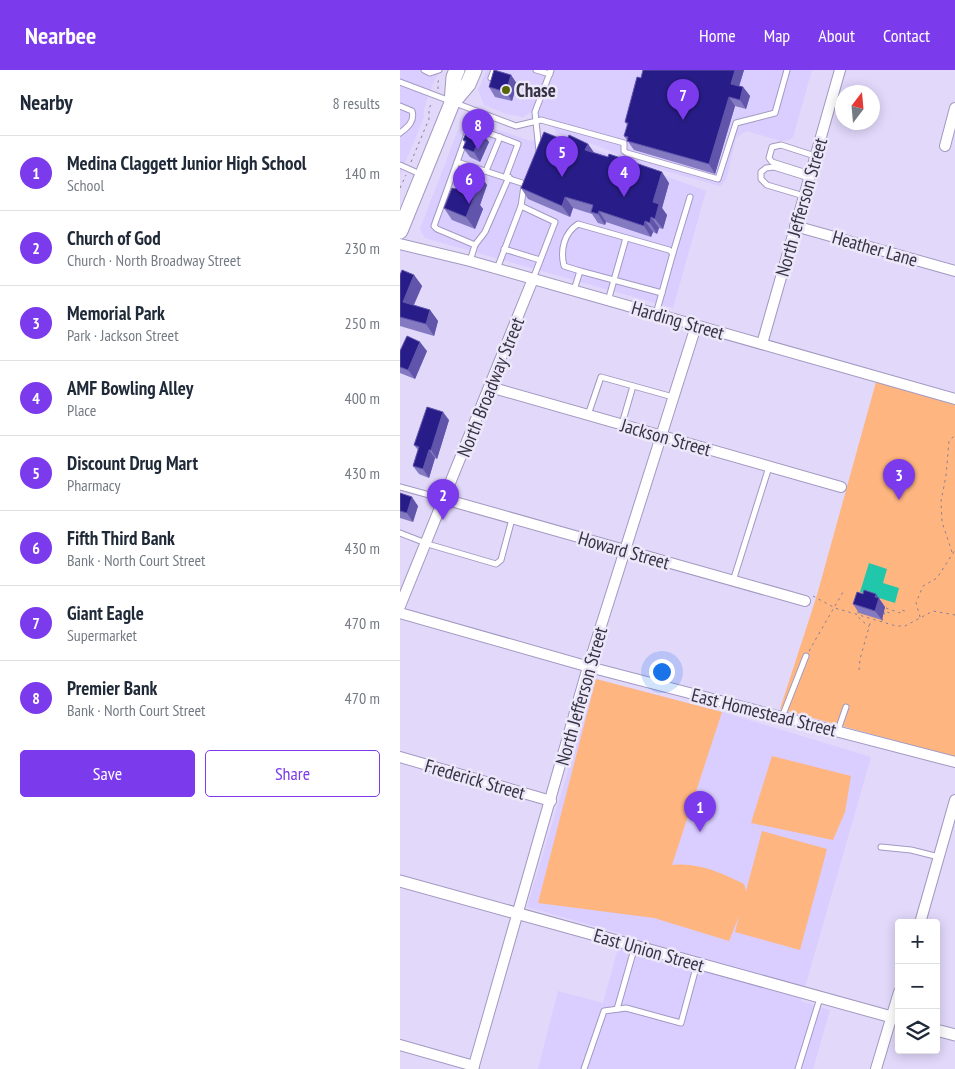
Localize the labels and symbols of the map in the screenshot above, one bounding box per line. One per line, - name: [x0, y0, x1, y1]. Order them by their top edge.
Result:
- place label: Chase: [516, 78, 556, 102]
- pin: 7: [667, 79, 699, 120]
- marker: Chase: [500, 84, 512, 96]
- north arrow: [835, 85, 880, 130]
- pin: 8: [462, 109, 494, 150]
- street label: North Jefferson Street: [770, 134, 832, 279]
- pin: 5: [546, 136, 578, 177]
- pin: 4: [608, 156, 640, 197]
- pin: 6: [453, 163, 485, 204]
- street label: Heather Lane: [830, 224, 921, 272]
- street label: Harding Street: [629, 295, 728, 345]
- street label: North Broadway Street: [451, 313, 529, 460]
- street label: Jackson Street: [617, 412, 715, 462]
- pin: 3: [883, 459, 915, 500]
- pin: 2: [427, 479, 459, 520]
- street label: Howard Street: [576, 526, 673, 575]
- street label: North Jefferson Street: [550, 623, 612, 768]
- your location: [649, 659, 675, 685]
- street label: East Homestead Street: [689, 682, 840, 742]
- street label: Frederick Street: [422, 753, 529, 805]
- pin: 1: [684, 791, 716, 832]
- street label: East Union Street: [591, 923, 708, 977]

